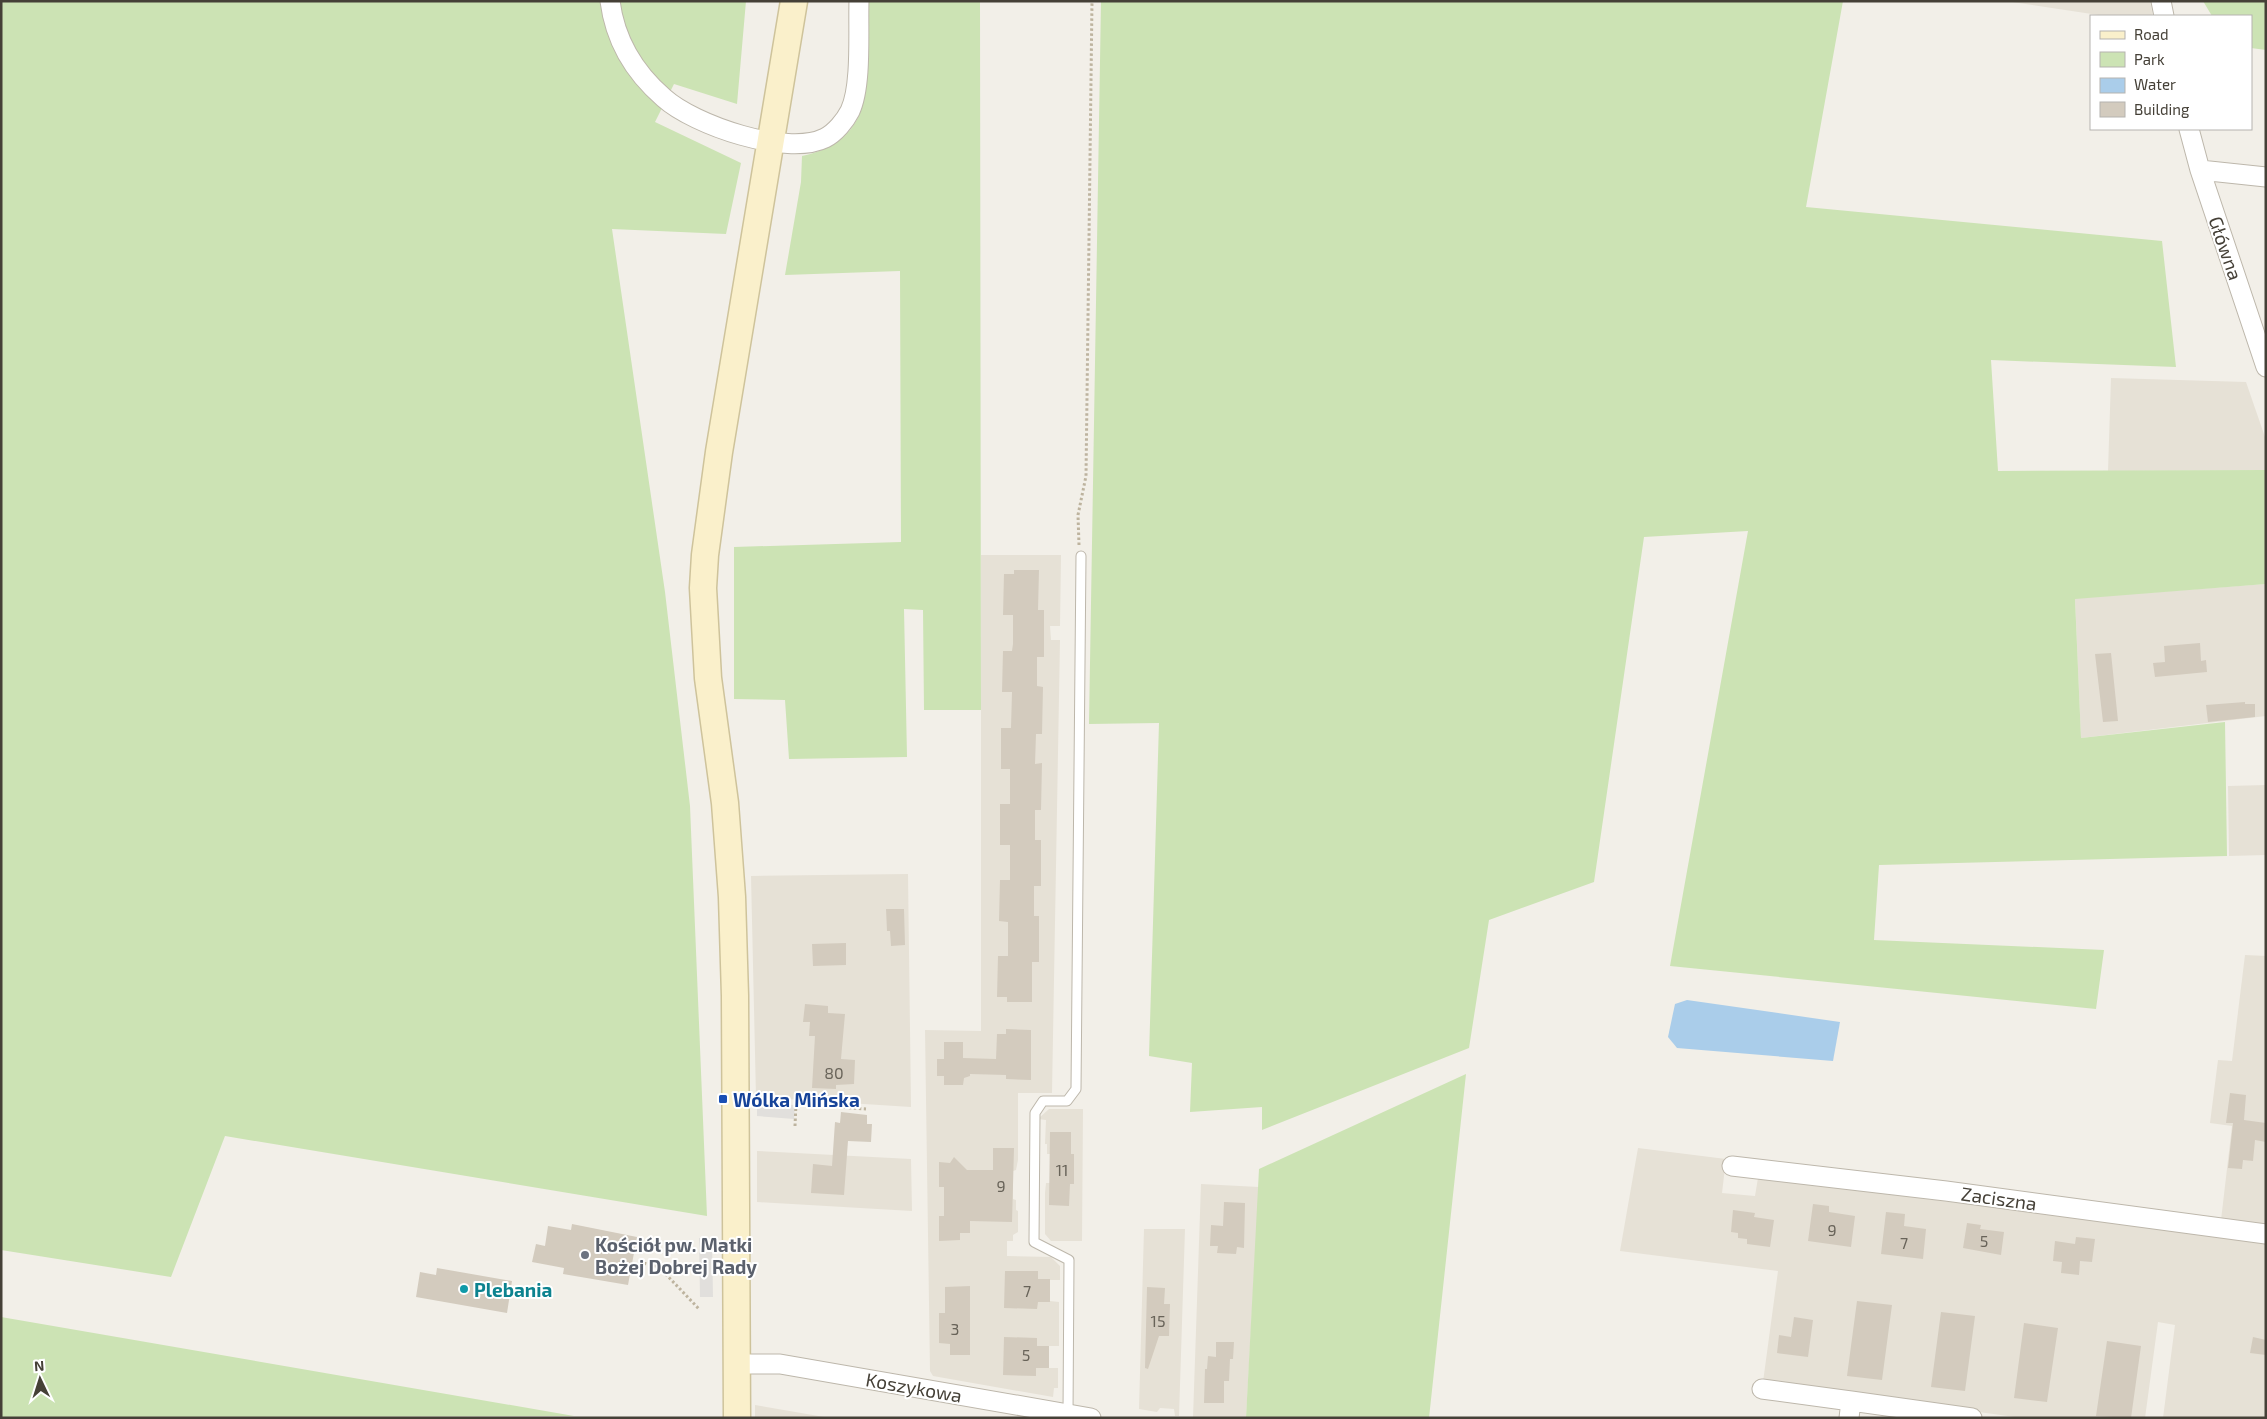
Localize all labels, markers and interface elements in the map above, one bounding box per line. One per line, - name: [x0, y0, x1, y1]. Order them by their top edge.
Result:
- legend: [2090, 15, 2252, 130]
- text: Road: [2134, 25, 2169, 43]
- text: Park: [2134, 50, 2165, 68]
- text: Water: [2134, 75, 2176, 93]
- text: Building: [2134, 100, 2190, 118]
- street label: Główna: [2204, 213, 2248, 283]
- house number: 80: [824, 1063, 844, 1082]
- place label: Wólka Mińska: [733, 1088, 860, 1111]
- marker: Wólka Mińska: [717, 1093, 729, 1105]
- house number: 11: [1056, 1160, 1068, 1179]
- house number: 9: [996, 1176, 1006, 1195]
- street label: Zaciszna: [1960, 1181, 2038, 1215]
- house number: 9: [1827, 1220, 1837, 1239]
- house number: 5: [1980, 1231, 1988, 1250]
- place label: Kościół pw. Matki Bożej Dobrej Rady: [595, 1233, 757, 1279]
- house number: 7: [1900, 1233, 1908, 1252]
- marker: Kościół pw. Matki Bożej Dobrej Rady: [579, 1249, 591, 1261]
- place label: Plebania: [474, 1278, 552, 1301]
- house number: 7: [1023, 1281, 1031, 1300]
- marker: Plebania: [458, 1283, 470, 1295]
- house number: 15: [1151, 1311, 1165, 1330]
- house number: 3: [951, 1319, 959, 1338]
- house number: 5: [1022, 1345, 1030, 1364]
- north arrow: [15, 1354, 65, 1404]
- text: N: [33, 1357, 45, 1374]
- street label: Koszykowa: [864, 1367, 964, 1407]

